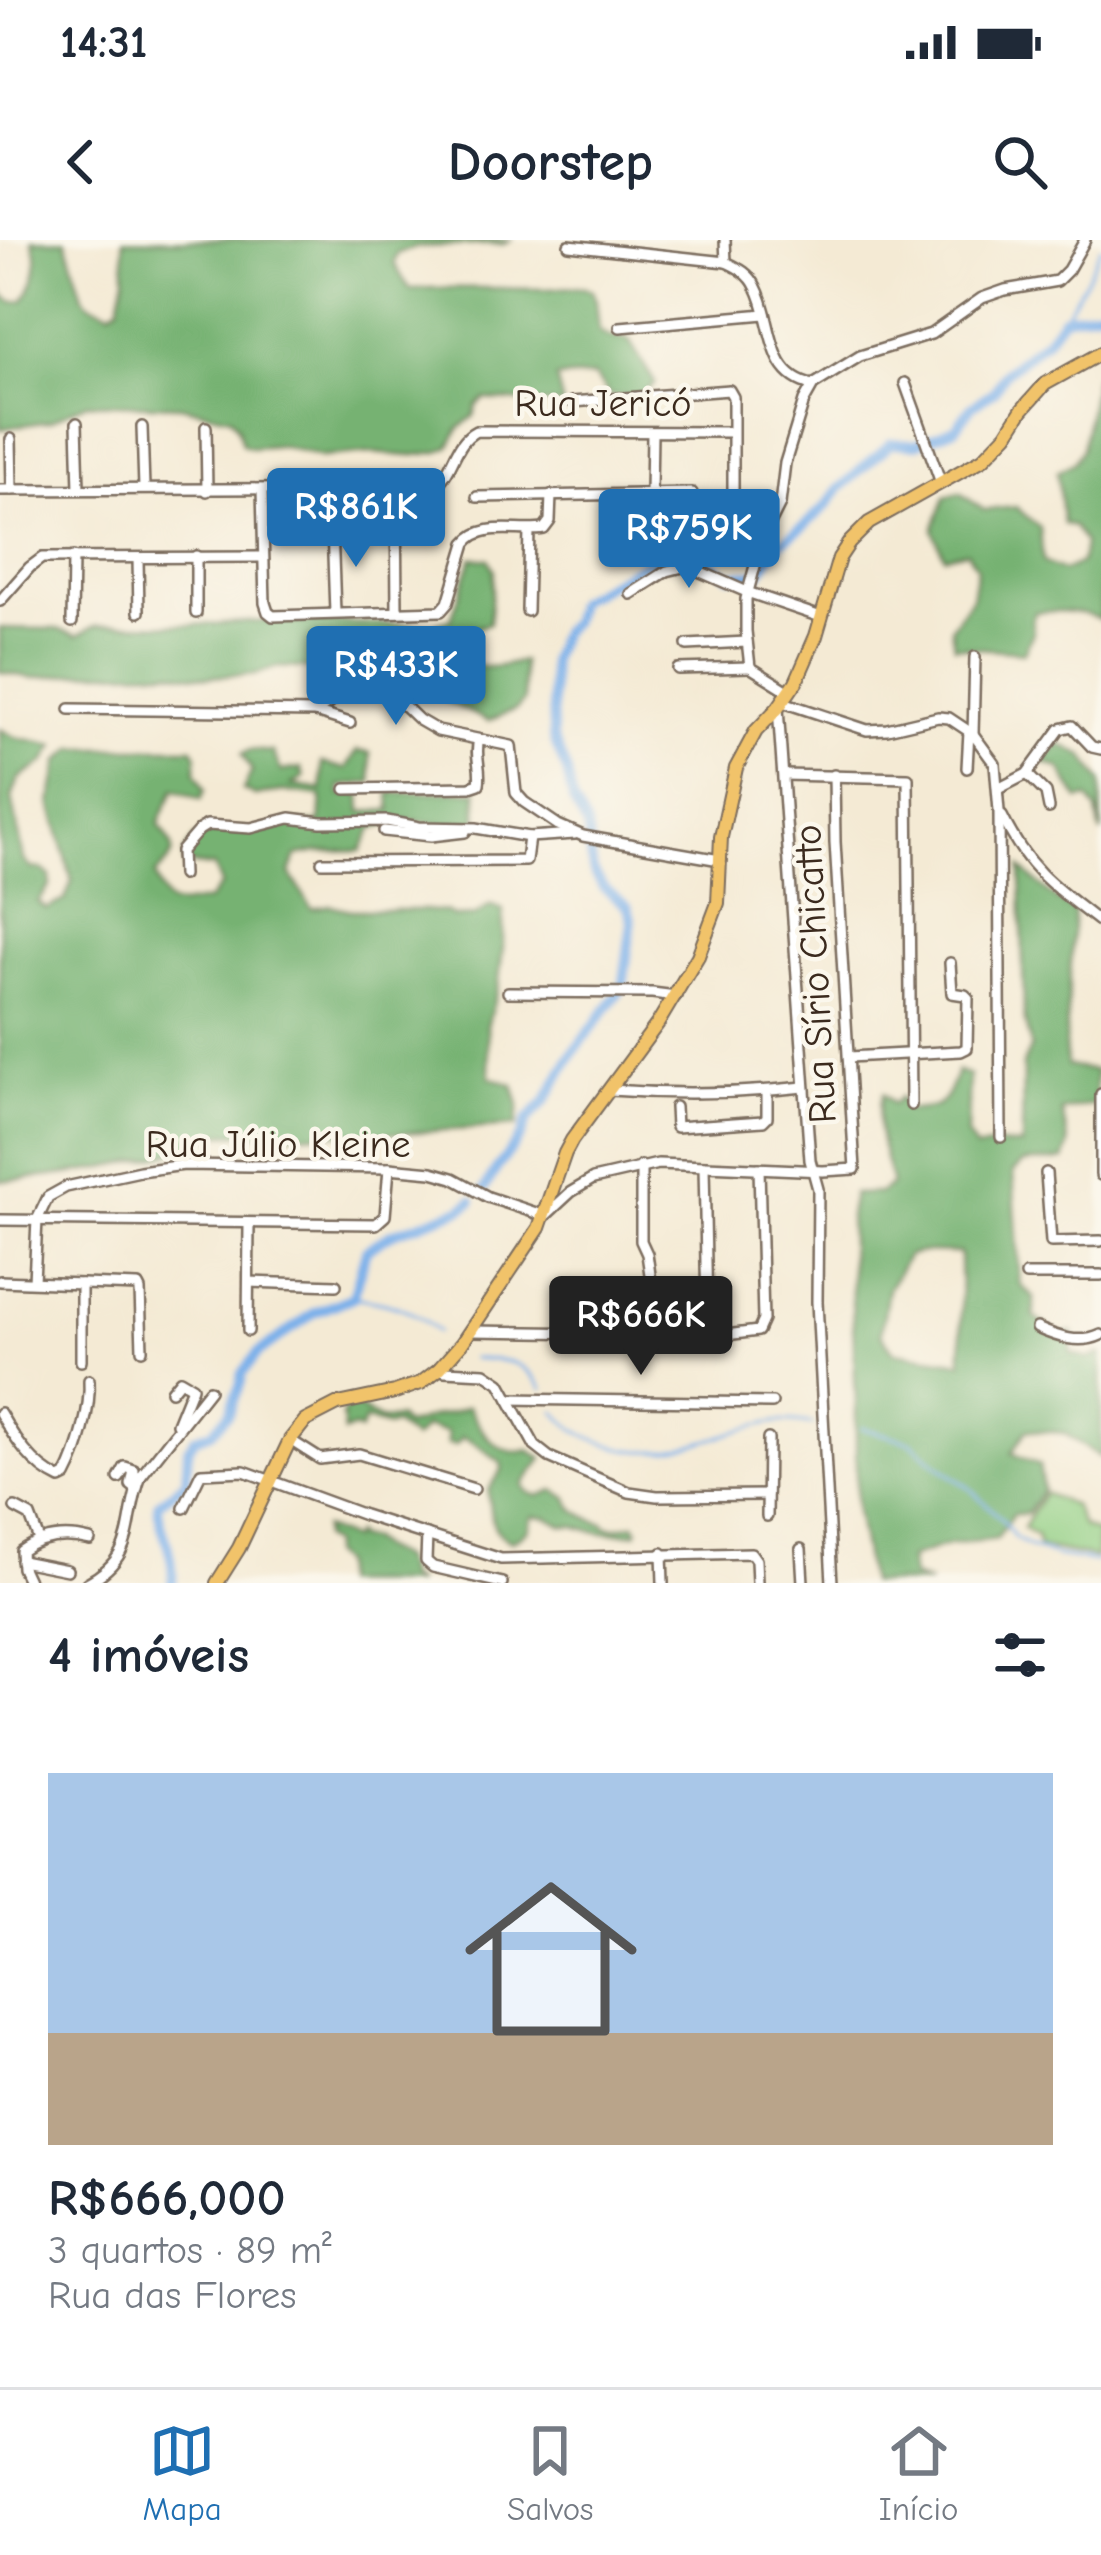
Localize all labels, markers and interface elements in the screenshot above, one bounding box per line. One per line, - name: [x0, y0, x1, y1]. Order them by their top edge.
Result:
- text: 14:31: [60, 16, 148, 68]
- icon: back: [48, 129, 114, 195]
- icon: search: [987, 129, 1053, 195]
- text: Doorstep: [448, 131, 653, 194]
- street label: Rua Jericó: [514, 381, 692, 426]
- pin: R$861K: [258, 468, 454, 570]
- text: R$861K: [294, 484, 418, 529]
- pin: R$759K: [591, 489, 787, 591]
- text: R$759K: [626, 505, 752, 550]
- pin: R$433K: [298, 626, 494, 728]
- text: R$433K: [334, 642, 458, 687]
- street label: Rua Sírio Chicatto: [785, 823, 846, 1124]
- street label: Rua Júlio Kleine: [145, 1122, 411, 1167]
- pin: R$666K: [543, 1276, 739, 1378]
- text: R$666K: [576, 1292, 706, 1337]
- icon: filters: [987, 1622, 1053, 1688]
- text: 4 imóveis: [48, 1626, 249, 1685]
- icon: home: [443, 1851, 659, 2067]
- text: R$666,000: [48, 2169, 286, 2228]
- text: 3 quartos · 89 m²: [48, 2228, 332, 2273]
- text: Rua das Flores: [48, 2273, 297, 2318]
- tab: Mapa: [143, 2418, 222, 2528]
- tab: Salvos: [507, 2418, 594, 2528]
- tab: Início: [879, 2418, 958, 2528]

